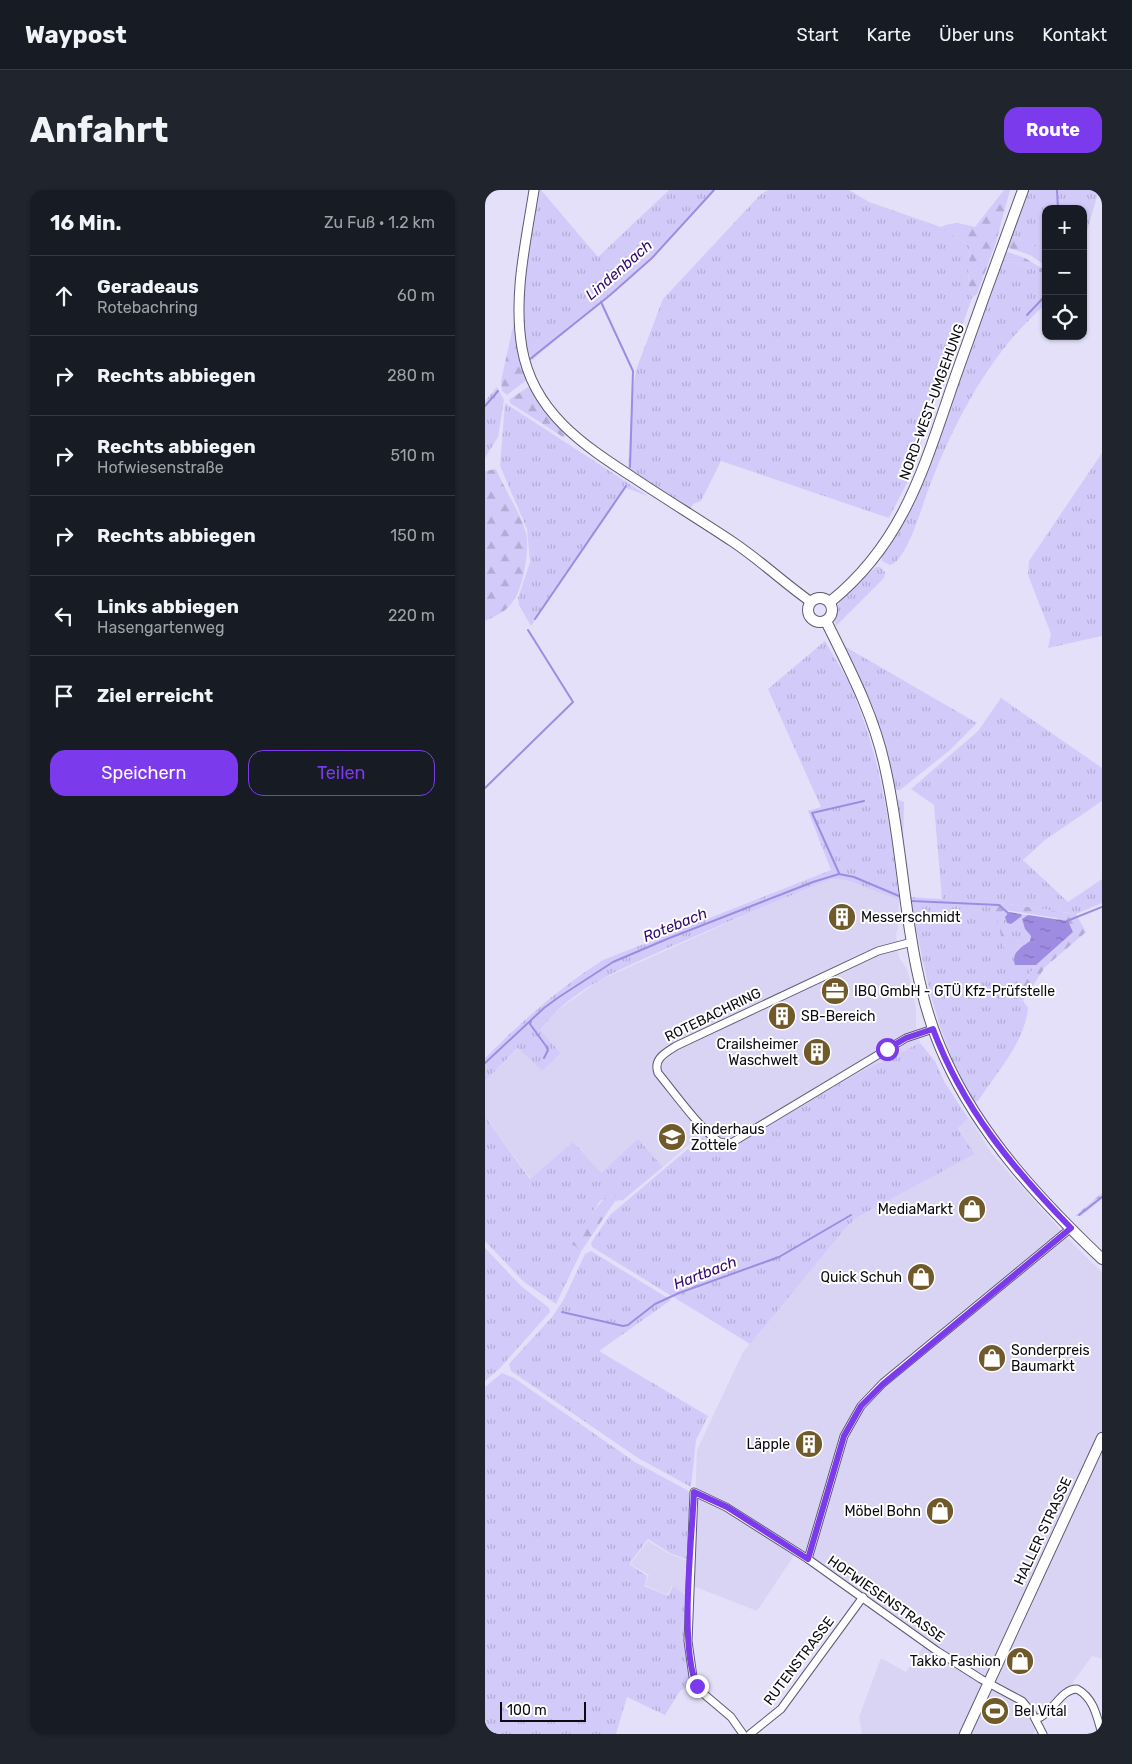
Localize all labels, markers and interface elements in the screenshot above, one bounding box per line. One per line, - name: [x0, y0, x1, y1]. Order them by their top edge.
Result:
- text: Waypost: [25, 21, 127, 49]
- text: Start: [796, 24, 839, 46]
- text: Karte: [867, 24, 911, 46]
- text: Über uns: [939, 24, 1014, 46]
- text: Kontakt: [1042, 24, 1107, 46]
- button: Route: [1004, 107, 1102, 153]
- text: Anfahrt: [30, 109, 168, 151]
- map controls: [1042, 205, 1087, 340]
- button: +: [1042, 205, 1087, 250]
- text: 16 Min.: [50, 210, 121, 235]
- text: Zu Fuß · 1.2 km: [324, 213, 435, 232]
- water label: Lindenbach: [582, 236, 656, 304]
- button: −: [1042, 250, 1087, 295]
- text: Geradeaus: [97, 275, 199, 298]
- icon: ahead: [50, 282, 78, 310]
- text: 60 m: [397, 286, 435, 305]
- button: locate: [1042, 295, 1087, 340]
- text: Rotebachring: [97, 298, 198, 317]
- street label: NORD-WEST-UMGEHUNG: [896, 322, 968, 482]
- icon: right: [50, 362, 78, 390]
- text: Rechts abbiegen: [97, 364, 256, 387]
- text: 280 m: [387, 366, 435, 385]
- text: Rechts abbiegen: [97, 435, 256, 458]
- icon: right: [50, 442, 78, 470]
- text: 510 m: [391, 446, 435, 465]
- text: Hofwiesenstraße: [97, 458, 224, 477]
- icon: right: [50, 522, 78, 550]
- text: Rechts abbiegen: [97, 524, 256, 547]
- text: 150 m: [390, 526, 435, 545]
- text: Links abbiegen: [97, 595, 239, 618]
- icon: left: [50, 602, 78, 630]
- text: 220 m: [388, 606, 435, 625]
- text: Hasengartenweg: [97, 618, 224, 637]
- icon: arrive: [50, 682, 78, 710]
- text: Ziel erreicht: [97, 684, 213, 707]
- button: Speichern: [50, 750, 238, 796]
- button: Teilen: [248, 750, 435, 796]
- building icon: Messerschmidt: [827, 902, 857, 932]
- water label: Rotebach: [640, 904, 710, 946]
- place label: Messerschmidt: [861, 909, 961, 926]
- office icon: IBQ GmbH - GTÜ Kfz-Prüfstelle: [820, 976, 850, 1006]
- place label: IBQ GmbH - GTÜ Kfz-Prüfstelle: [854, 983, 1055, 1000]
- street label: ROTEBACHRING: [662, 984, 764, 1046]
- building icon: SB-Bereich: [767, 1001, 797, 1031]
- place label: SB-Bereich: [801, 1008, 876, 1025]
- place label: Crailsheimer Waschwelt: [716, 1036, 799, 1069]
- building icon: Crailsheimer Waschwelt: [802, 1037, 832, 1067]
- route start: [876, 1038, 899, 1061]
- place label: Kinderhaus Zottele: [691, 1121, 765, 1154]
- school or university icon: Kinderhaus Zottele: [657, 1122, 687, 1152]
- shop icon: MediaMarkt: [957, 1194, 987, 1224]
- place label: MediaMarkt: [878, 1201, 954, 1218]
- water label: Hartbach: [671, 1253, 739, 1293]
- shop icon: Quick Schuh: [906, 1262, 936, 1292]
- place label: Quick Schuh: [821, 1269, 902, 1286]
- place label: Sonderpreis Baumarkt: [1011, 1342, 1090, 1375]
- shop icon: Sonderpreis Baumarkt: [977, 1343, 1007, 1373]
- building icon: Läpple: [794, 1429, 824, 1459]
- place label: Läpple: [746, 1436, 790, 1453]
- street label: HALLER STRASSE: [1011, 1474, 1075, 1588]
- shop icon: Möbel Bohn: [925, 1496, 955, 1526]
- place label: Möbel Bohn: [844, 1503, 921, 1520]
- street label: HOFWIESENSTRASSE: [824, 1552, 948, 1646]
- street label: RUTENSTRASSE: [760, 1613, 838, 1709]
- shop icon: Takko Fashion: [1005, 1646, 1035, 1676]
- place label: Takko Fashion: [910, 1653, 1001, 1670]
- route end: [686, 1675, 709, 1698]
- sports icon: Bel Vital: [980, 1696, 1010, 1726]
- scale bar: [500, 1699, 586, 1722]
- text: 100 m: [507, 1702, 547, 1719]
- place label: Bel Vital: [1014, 1703, 1067, 1720]

